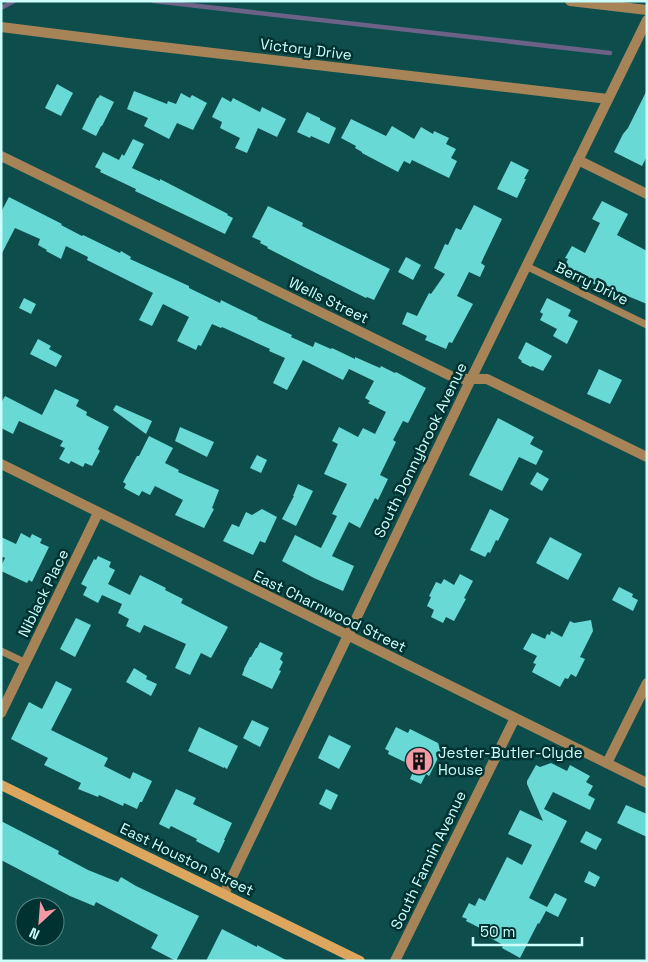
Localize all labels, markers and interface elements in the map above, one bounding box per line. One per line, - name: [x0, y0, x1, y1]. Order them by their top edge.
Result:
- street label: Victory Drive: [259, 34, 353, 64]
- street label: Berry Drive: [552, 257, 632, 309]
- street label: Wells Street: [286, 272, 372, 328]
- street label: South Donnybrook Avenue: [369, 359, 471, 541]
- street label: Niblack Place: [14, 546, 72, 640]
- street label: East Charnwood Street: [251, 566, 410, 656]
- place label: Jester-Butler-Clyde House: [438, 743, 583, 779]
- building icon: Jester-Butler-Clyde House: [404, 746, 434, 776]
- street label: South Fannin Avenue: [386, 787, 470, 933]
- street label: East Houston Street: [117, 818, 257, 900]
- north arrow: [15, 897, 65, 947]
- scale bar: [473, 914, 582, 946]
- text: 50 m: [480, 922, 515, 941]
- text: N: [26, 924, 42, 944]

